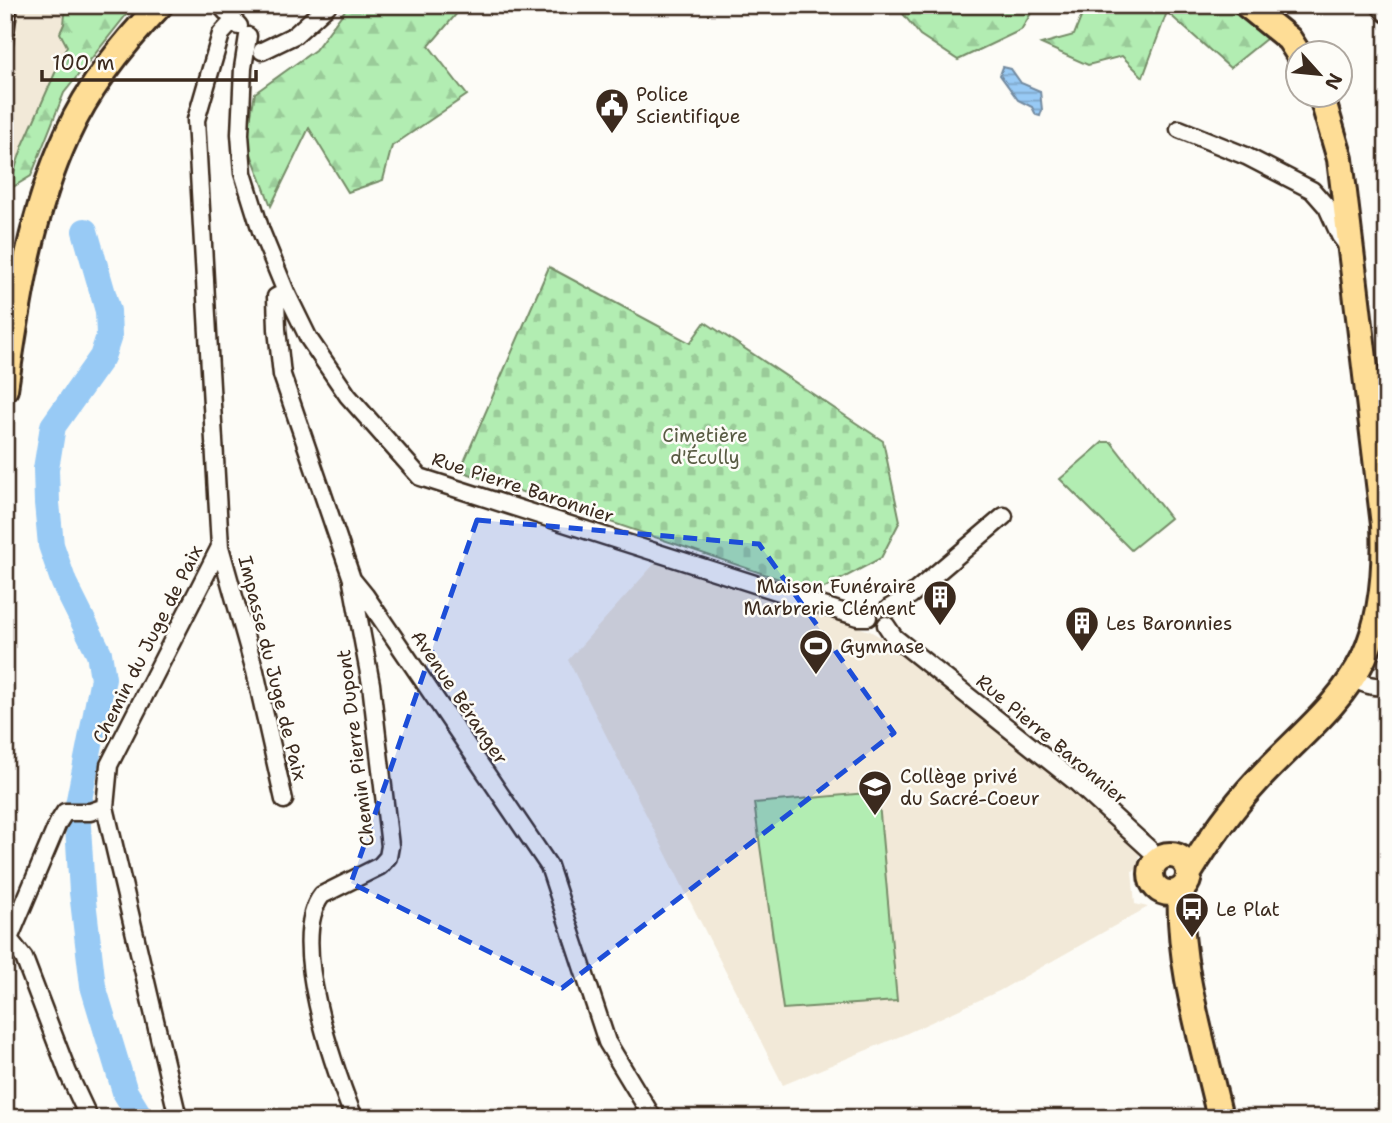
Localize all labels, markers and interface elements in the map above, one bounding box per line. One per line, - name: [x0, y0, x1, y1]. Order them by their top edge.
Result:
- scale bar: [42, 38, 256, 82]
- north arrow: [1284, 38, 1354, 108]
- text: 100 m: [52, 49, 115, 77]
- text: N: [1319, 69, 1348, 94]
- place label: Police Scientifique: [636, 82, 741, 129]
- public building icon: Police Scientifique: [593, 86, 631, 135]
- park label: Cimetière d'Écully: [662, 423, 748, 470]
- street label: Rue Pierre Baronnier: [429, 446, 617, 529]
- street label: Chemin du Juge de Paix: [87, 541, 208, 748]
- street label: Impasse du Juge de Paix: [232, 553, 313, 783]
- place label: Maison Funéraire Marbrerie Clément: [744, 574, 916, 621]
- building icon: Maison Funéraire Marbrerie Clément: [921, 578, 959, 627]
- building icon: Les Baronnies: [1063, 604, 1101, 653]
- place label: Les Baronnies: [1106, 611, 1232, 636]
- street label: Avenue Béranger: [405, 625, 514, 769]
- sports icon: Gymnase: [797, 627, 835, 676]
- place label: Gymnase: [840, 634, 925, 659]
- street label: Chemin Pierre Dupont: [331, 648, 380, 848]
- street label: Rue Pierre Baronnier: [971, 669, 1133, 810]
- place label: Collège privé du Sacré-Coeur: [900, 764, 1040, 811]
- school or university icon: Collège privé du Sacré-Coeur: [856, 768, 894, 817]
- bus stop icon: Le Plat: [1173, 890, 1211, 939]
- place label: Le Plat: [1216, 897, 1280, 922]

